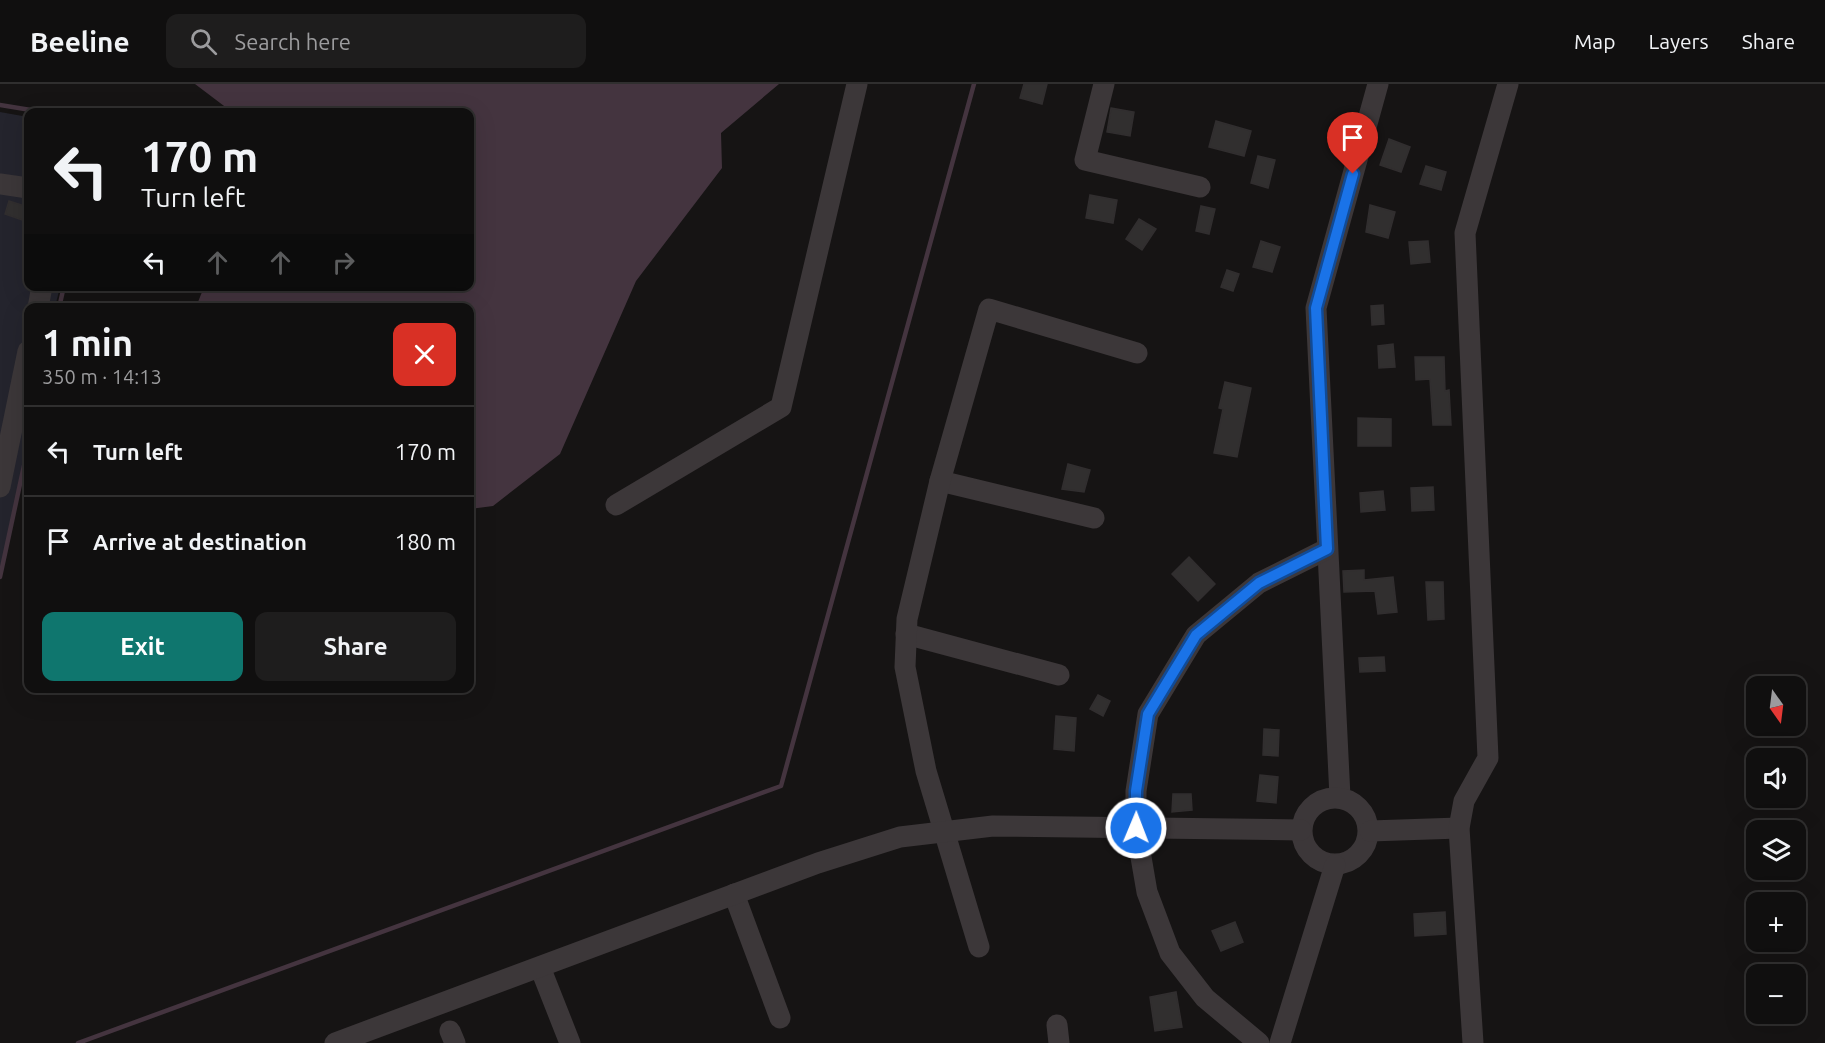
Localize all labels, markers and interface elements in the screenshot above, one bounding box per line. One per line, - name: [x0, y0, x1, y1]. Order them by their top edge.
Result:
- search box: [166, 14, 586, 68]
- icon: search: [187, 25, 220, 58]
- text: Beeline: [30, 26, 130, 57]
- text: Search here: [235, 29, 351, 54]
- text: Map: [1574, 29, 1615, 53]
- text: Layers: [1648, 29, 1709, 53]
- text: Share: [1742, 29, 1795, 53]
- pin: [1327, 112, 1378, 174]
- icon: arrive: [1336, 121, 1369, 154]
- icon: left: [42, 132, 120, 210]
- text: 170 m: [141, 133, 258, 180]
- text: Turn left: [141, 182, 245, 212]
- icon: left: [138, 246, 171, 279]
- icon: ahead: [201, 246, 234, 279]
- icon: ahead: [264, 246, 297, 279]
- icon: right: [327, 246, 360, 279]
- text: 1 min: [42, 322, 133, 363]
- button: close: [393, 323, 456, 386]
- text: 350 m · 14:13: [42, 365, 162, 388]
- icon: left: [42, 435, 75, 468]
- text: Turn left: [93, 439, 183, 464]
- text: 170 m: [395, 439, 456, 464]
- icon: arrive: [42, 525, 75, 558]
- text: Arrive at destination: [93, 529, 307, 554]
- text: 180 m: [395, 529, 456, 554]
- button: Exit: [42, 612, 243, 681]
- button: Share: [255, 612, 456, 681]
- north arrow: [1746, 676, 1806, 736]
- map controls: [1746, 676, 1806, 1024]
- button: sound: [1746, 748, 1806, 808]
- position arrow: [1104, 796, 1168, 860]
- button: layers: [1746, 820, 1806, 880]
- button: +: [1746, 892, 1806, 952]
- button: −: [1746, 964, 1806, 1024]

